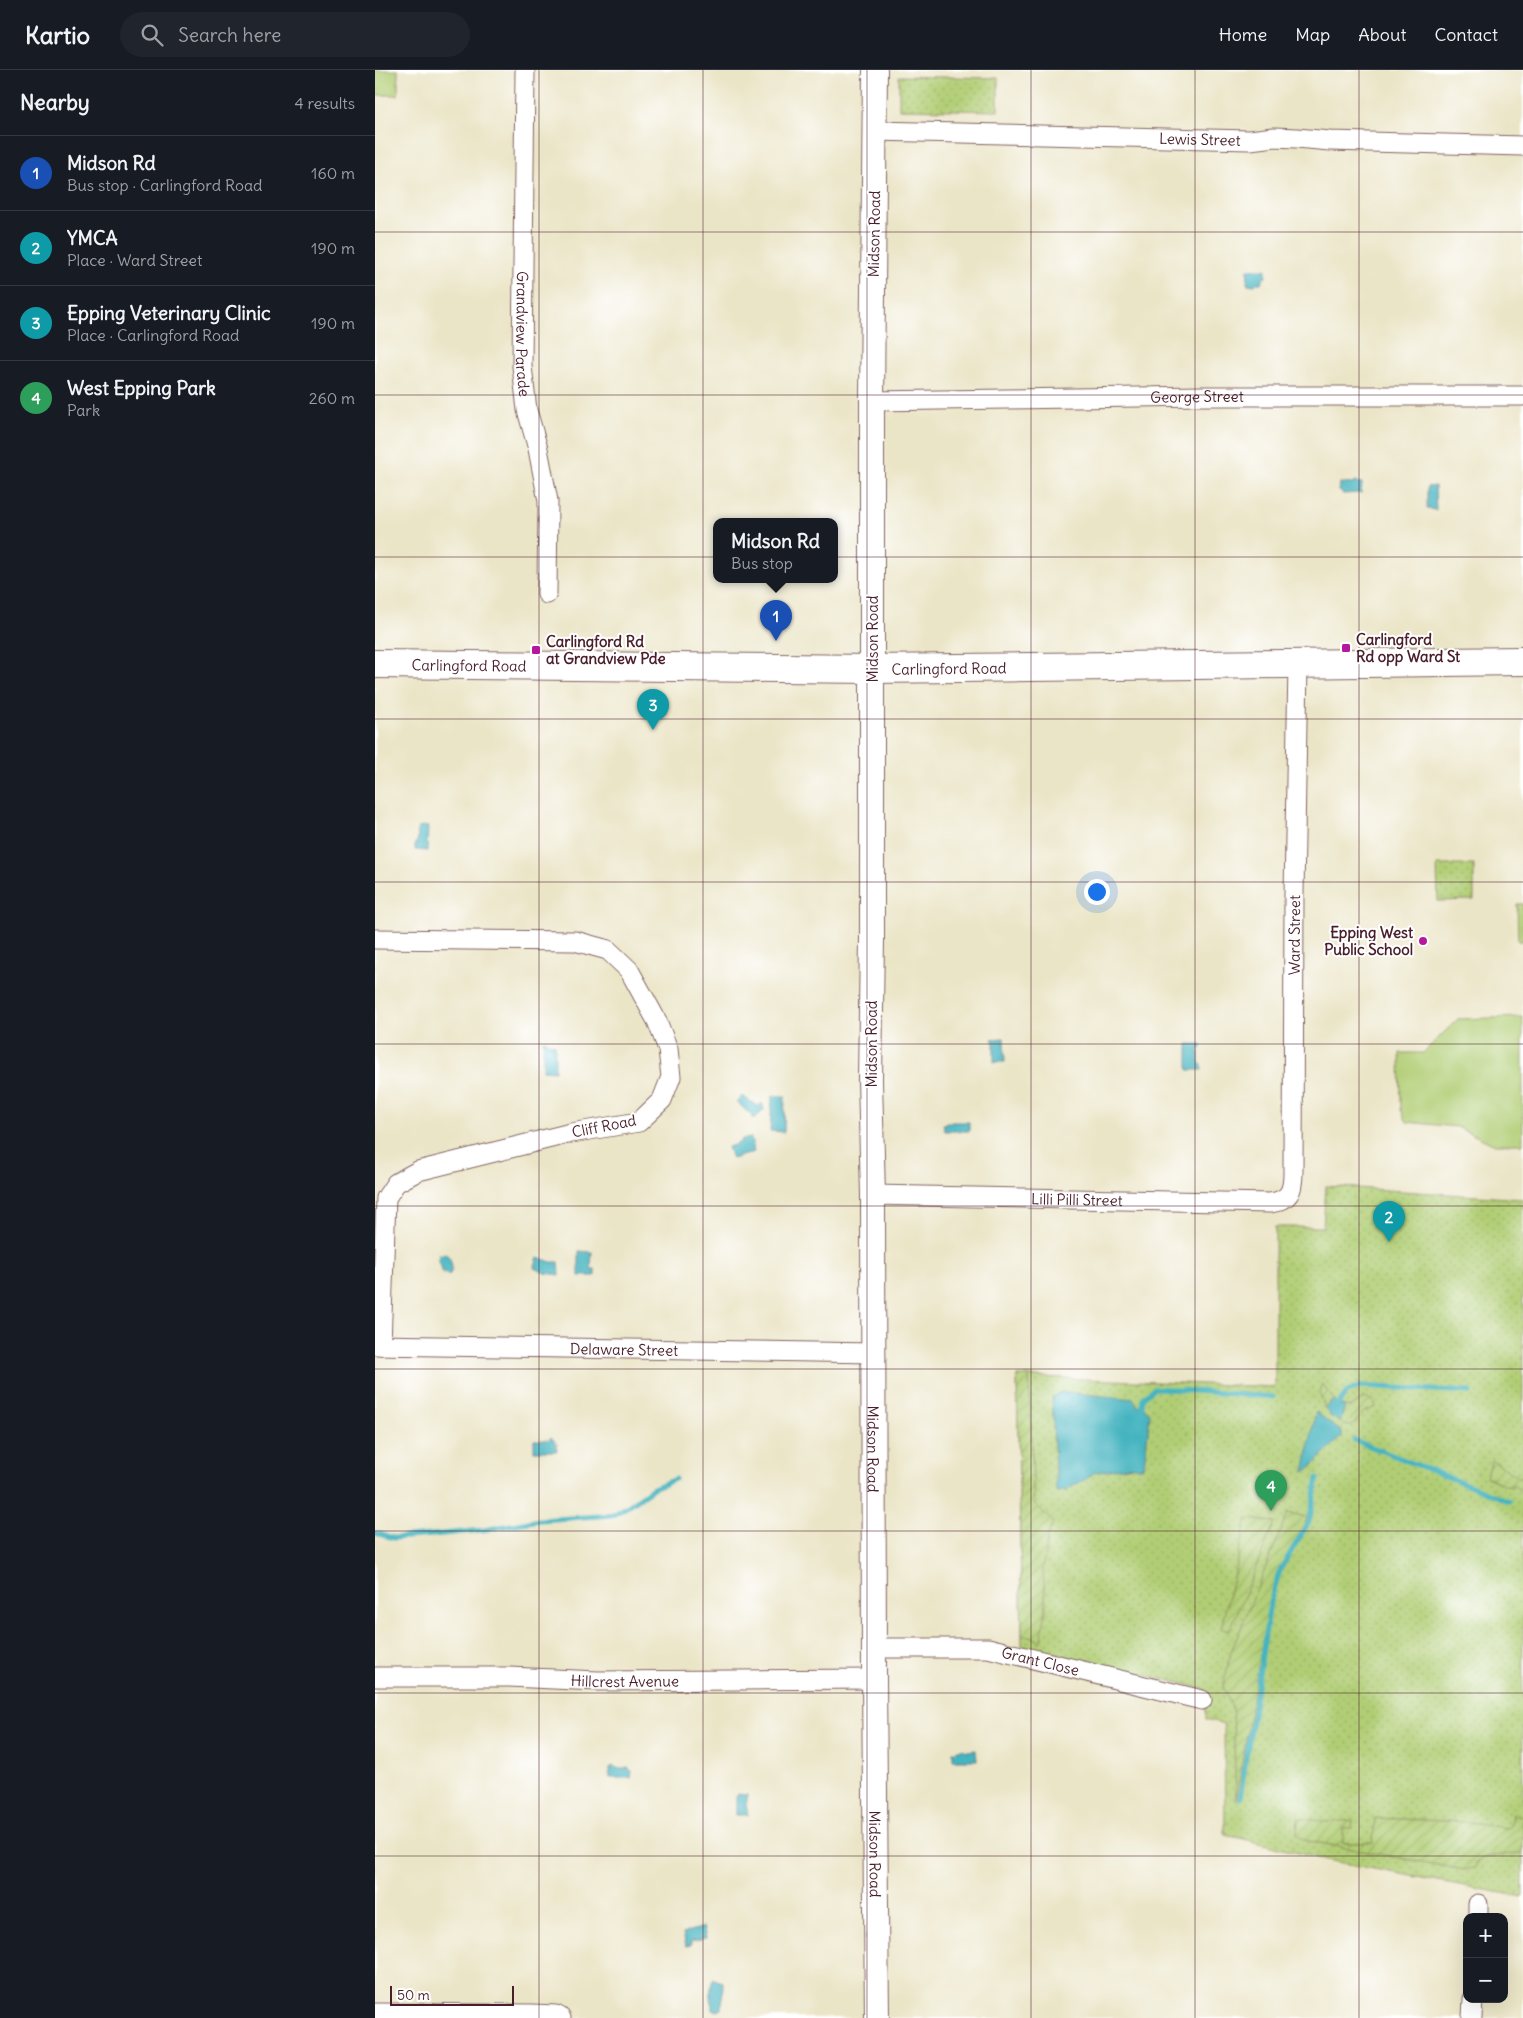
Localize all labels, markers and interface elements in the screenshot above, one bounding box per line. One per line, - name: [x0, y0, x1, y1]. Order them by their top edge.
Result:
- search box: [120, 12, 470, 57]
- text: Kartio: [25, 20, 90, 50]
- icon: search: [138, 21, 166, 49]
- text: Search here: [178, 23, 281, 47]
- text: Home: [1219, 23, 1267, 46]
- text: Map: [1295, 23, 1330, 46]
- text: About: [1358, 23, 1406, 46]
- text: Contact: [1434, 23, 1498, 46]
- text: Nearby: [20, 89, 90, 116]
- text: 4 results: [294, 93, 355, 113]
- street label: Lewis Street: [1159, 128, 1241, 149]
- text: Midson Rd: [67, 151, 156, 175]
- text: 1: [33, 163, 39, 183]
- text: 160 m: [311, 163, 355, 183]
- text: Bus stop · Carlingford Road: [67, 175, 262, 195]
- street label: Midson Road: [864, 190, 884, 278]
- text: YMCA: [67, 226, 118, 250]
- text: 2: [32, 238, 40, 258]
- text: 190 m: [311, 238, 355, 258]
- text: Place · Ward Street: [67, 250, 202, 270]
- street label: Grandview Parade: [512, 271, 535, 398]
- text: Epping Veterinary Clinic: [67, 301, 271, 325]
- text: 3: [31, 313, 41, 333]
- text: 190 m: [311, 313, 355, 333]
- text: Place · Carlingford Road: [67, 325, 239, 345]
- text: West Epping Park: [67, 376, 216, 400]
- street label: George Street: [1150, 386, 1244, 406]
- text: 4: [31, 388, 41, 408]
- text: 260 m: [309, 388, 355, 408]
- text: Park: [67, 400, 100, 420]
- popup: [713, 518, 838, 583]
- text: Midson Rd: [731, 529, 820, 553]
- text: Bus stop: [731, 553, 793, 573]
- street label: Midson Road: [863, 595, 882, 682]
- pin: 1: [760, 600, 792, 641]
- place label: Carlingford Rd opp Ward St: [1356, 630, 1461, 667]
- place label: Carlingford Rd at Grandview Pde: [546, 632, 666, 668]
- marker: Carlingford Rd opp Ward St: [1340, 642, 1352, 654]
- marker: Carlingford Rd at Grandview Pde: [530, 644, 542, 656]
- street label: Carlingford Road: [411, 655, 527, 675]
- street label: Carlingford Road: [891, 658, 1007, 678]
- pin: 3: [637, 689, 669, 730]
- your location: [1084, 879, 1110, 905]
- street label: Ward Street: [1284, 895, 1303, 975]
- place label: Epping West Public School: [1324, 923, 1414, 959]
- marker: Epping West Public School: [1417, 935, 1429, 947]
- street label: Midson Road: [862, 1000, 881, 1087]
- street label: Cliff Road: [570, 1110, 638, 1142]
- street label: Lilli Pilli Street: [1031, 1189, 1123, 1210]
- pin: 2: [1373, 1201, 1405, 1242]
- street label: Delaware Street: [570, 1339, 678, 1359]
- street label: Midson Road: [864, 1405, 883, 1493]
- pin: 4: [1255, 1470, 1287, 1511]
- street label: Grant Close: [1000, 1642, 1081, 1679]
- street label: Hillcrest Avenue: [570, 1670, 679, 1691]
- street label: Midson Road: [866, 1810, 885, 1898]
- map controls: [1463, 1913, 1508, 2003]
- button: +: [1463, 1913, 1508, 1958]
- button: −: [1463, 1958, 1508, 2003]
- scale bar: [390, 1983, 514, 2006]
- text: 50 m: [397, 1986, 430, 2004]

